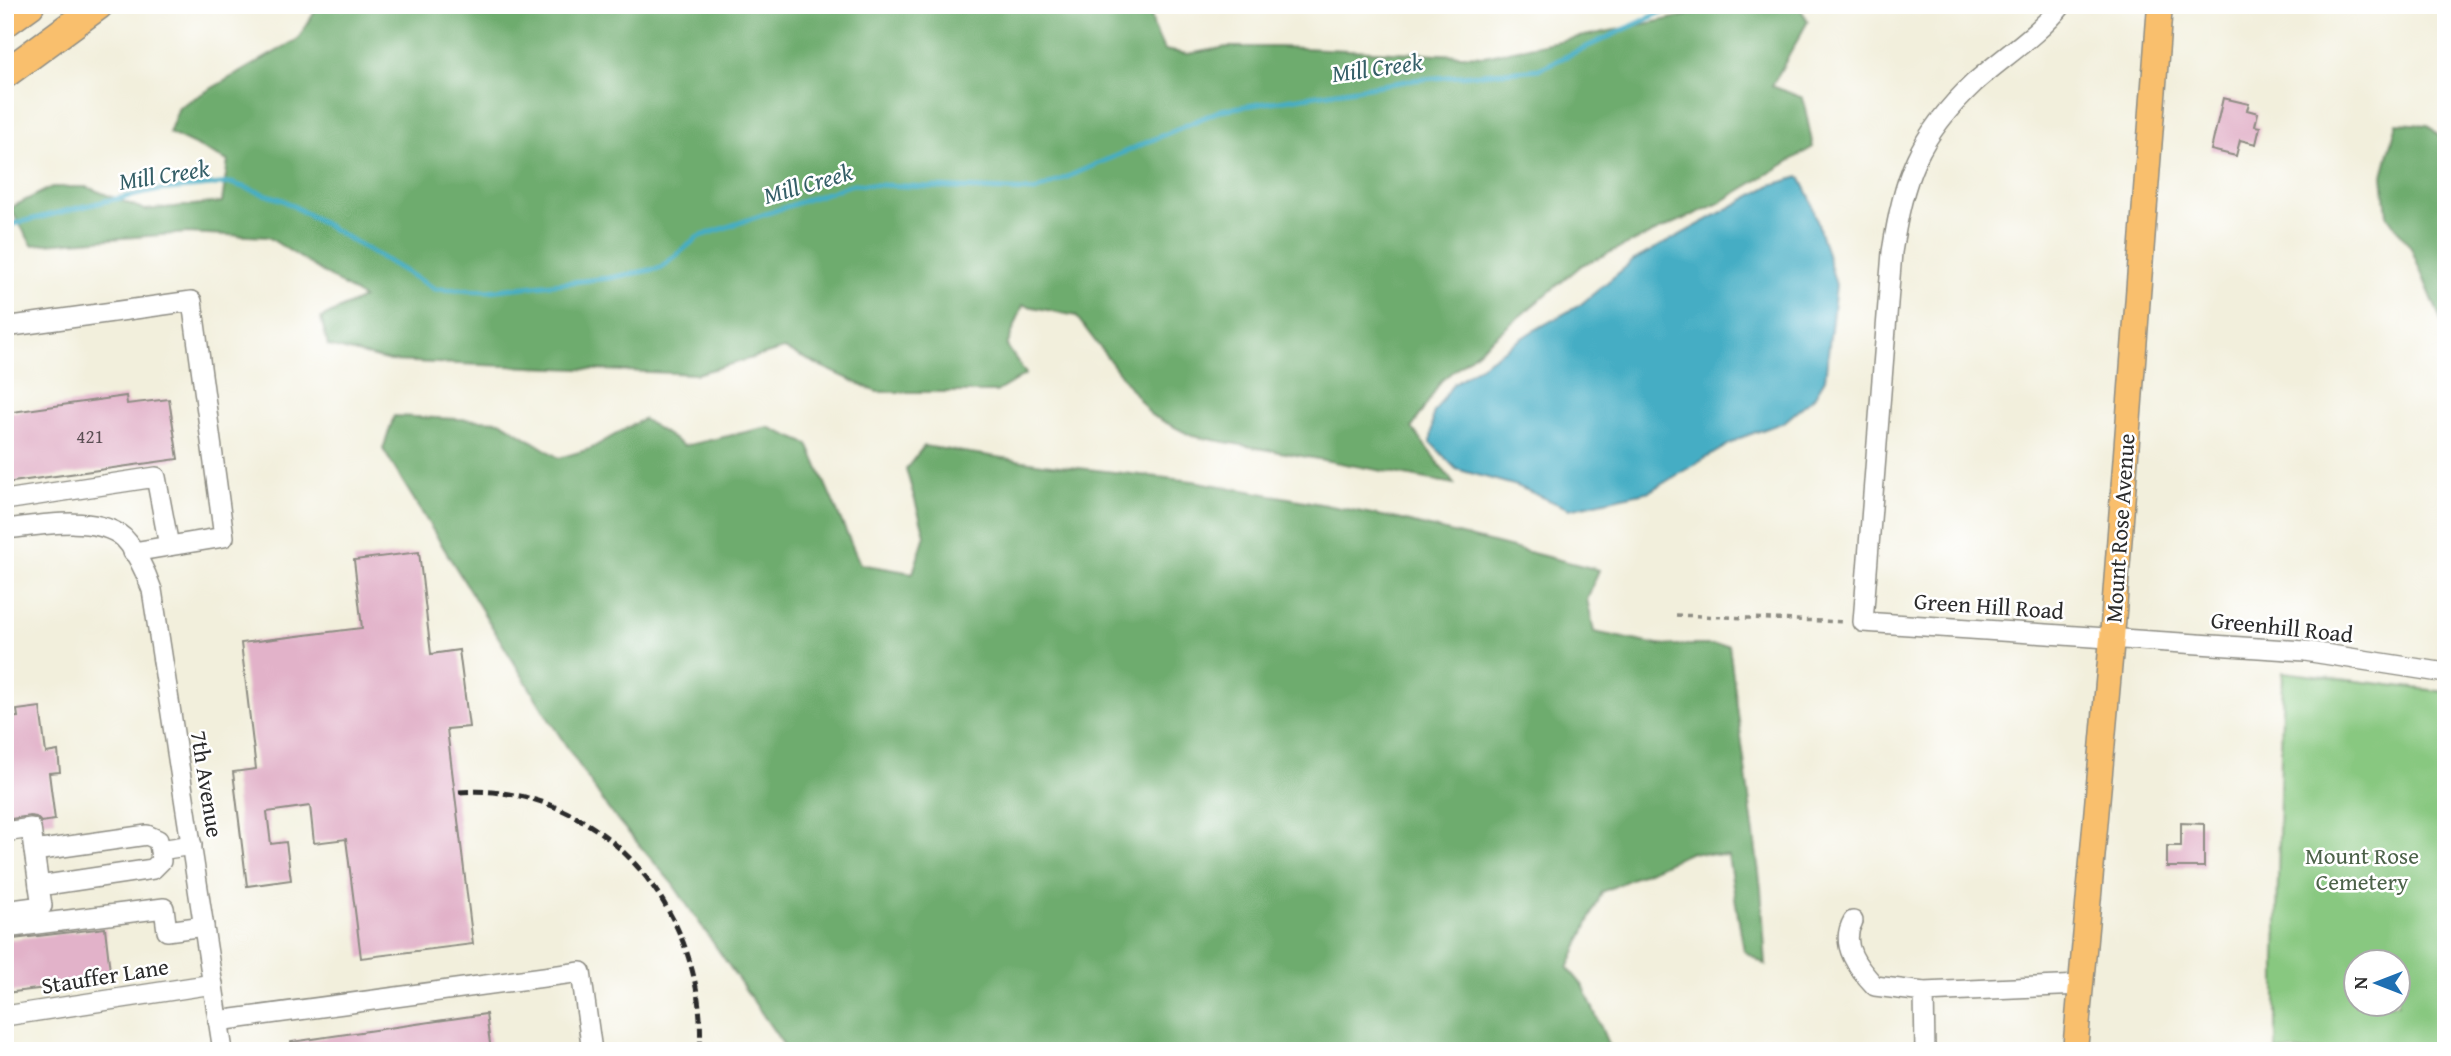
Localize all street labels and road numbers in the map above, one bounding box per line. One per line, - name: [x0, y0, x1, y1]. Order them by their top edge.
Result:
- street label: Mount Rose Avenue: [2096, 432, 2143, 624]
- street label: Green Hill Road: [1913, 584, 2066, 627]
- street label: Greenhill Road: [2209, 603, 2355, 650]
- street label: 7th Avenue: [183, 728, 232, 840]
- street label: Stauffer Lane: [39, 949, 171, 1002]

